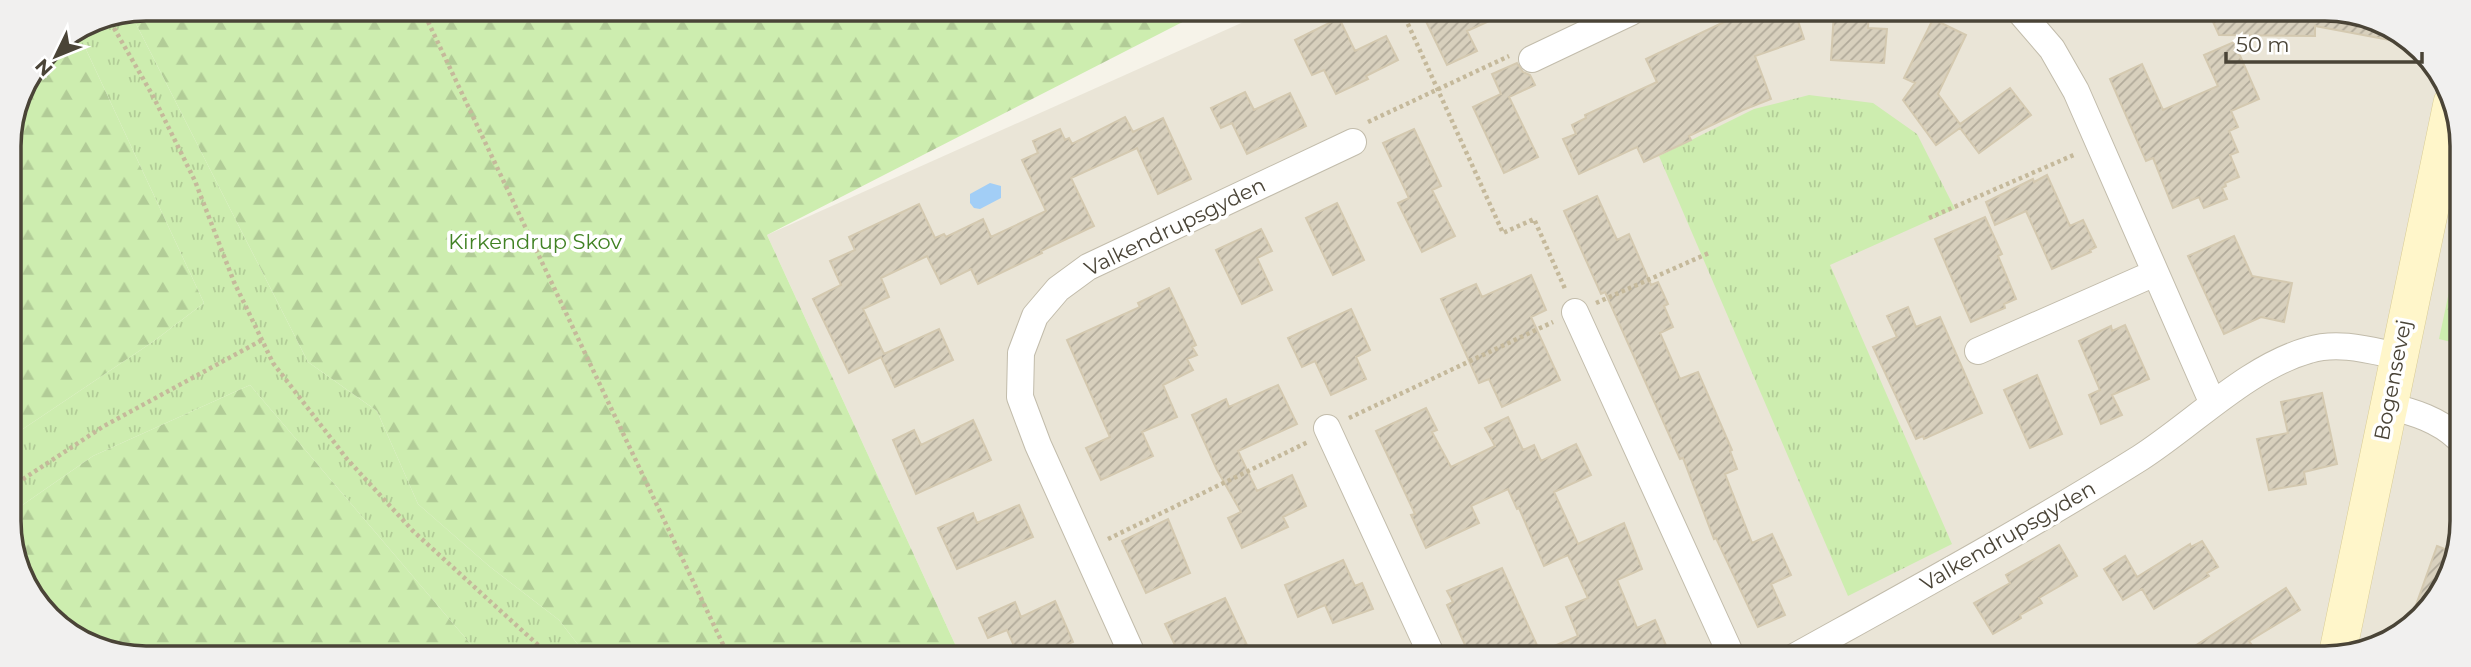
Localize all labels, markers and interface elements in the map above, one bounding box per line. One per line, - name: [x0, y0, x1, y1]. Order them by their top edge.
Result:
- north arrow: [21, 21, 91, 91]
- scale bar: [2226, 21, 2422, 65]
- text: 50 m: [2236, 32, 2290, 57]
- text: N: [30, 54, 58, 81]
- street label: Valkendrupsgyden: [1080, 172, 1269, 281]
- park label: Kirkendrup Skov: [448, 229, 622, 254]
- street label: Bogensevej: [2369, 317, 2416, 442]
- street label: Valkendrupsgyden: [1916, 475, 2100, 596]

